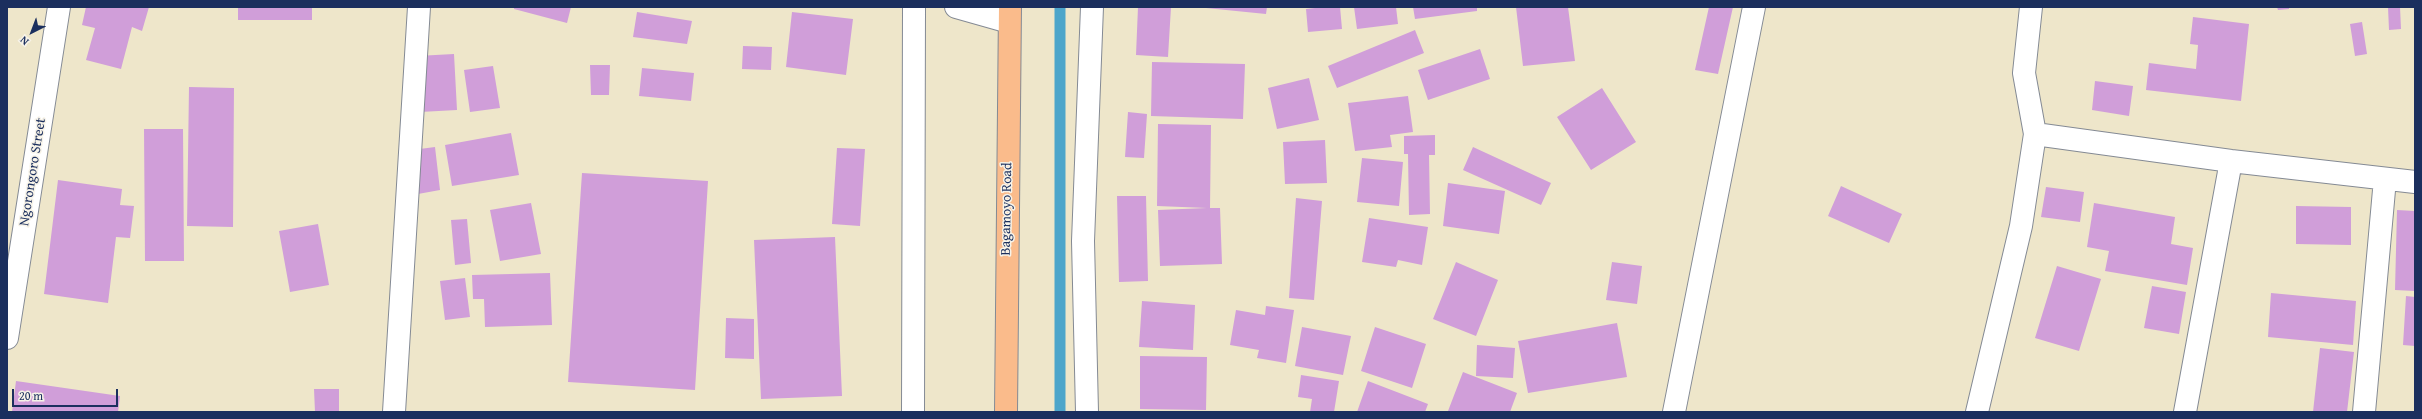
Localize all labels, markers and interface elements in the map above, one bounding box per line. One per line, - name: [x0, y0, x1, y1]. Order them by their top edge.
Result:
- north arrow: [12, 12, 52, 52]
- text: N: [16, 33, 32, 49]
- street label: Ngorongoro Street: [16, 117, 50, 227]
- street label: Bagamoyo Road: [998, 162, 1016, 256]
- scale bar: [14, 381, 120, 407]
- text: 20 m: [19, 387, 43, 404]

